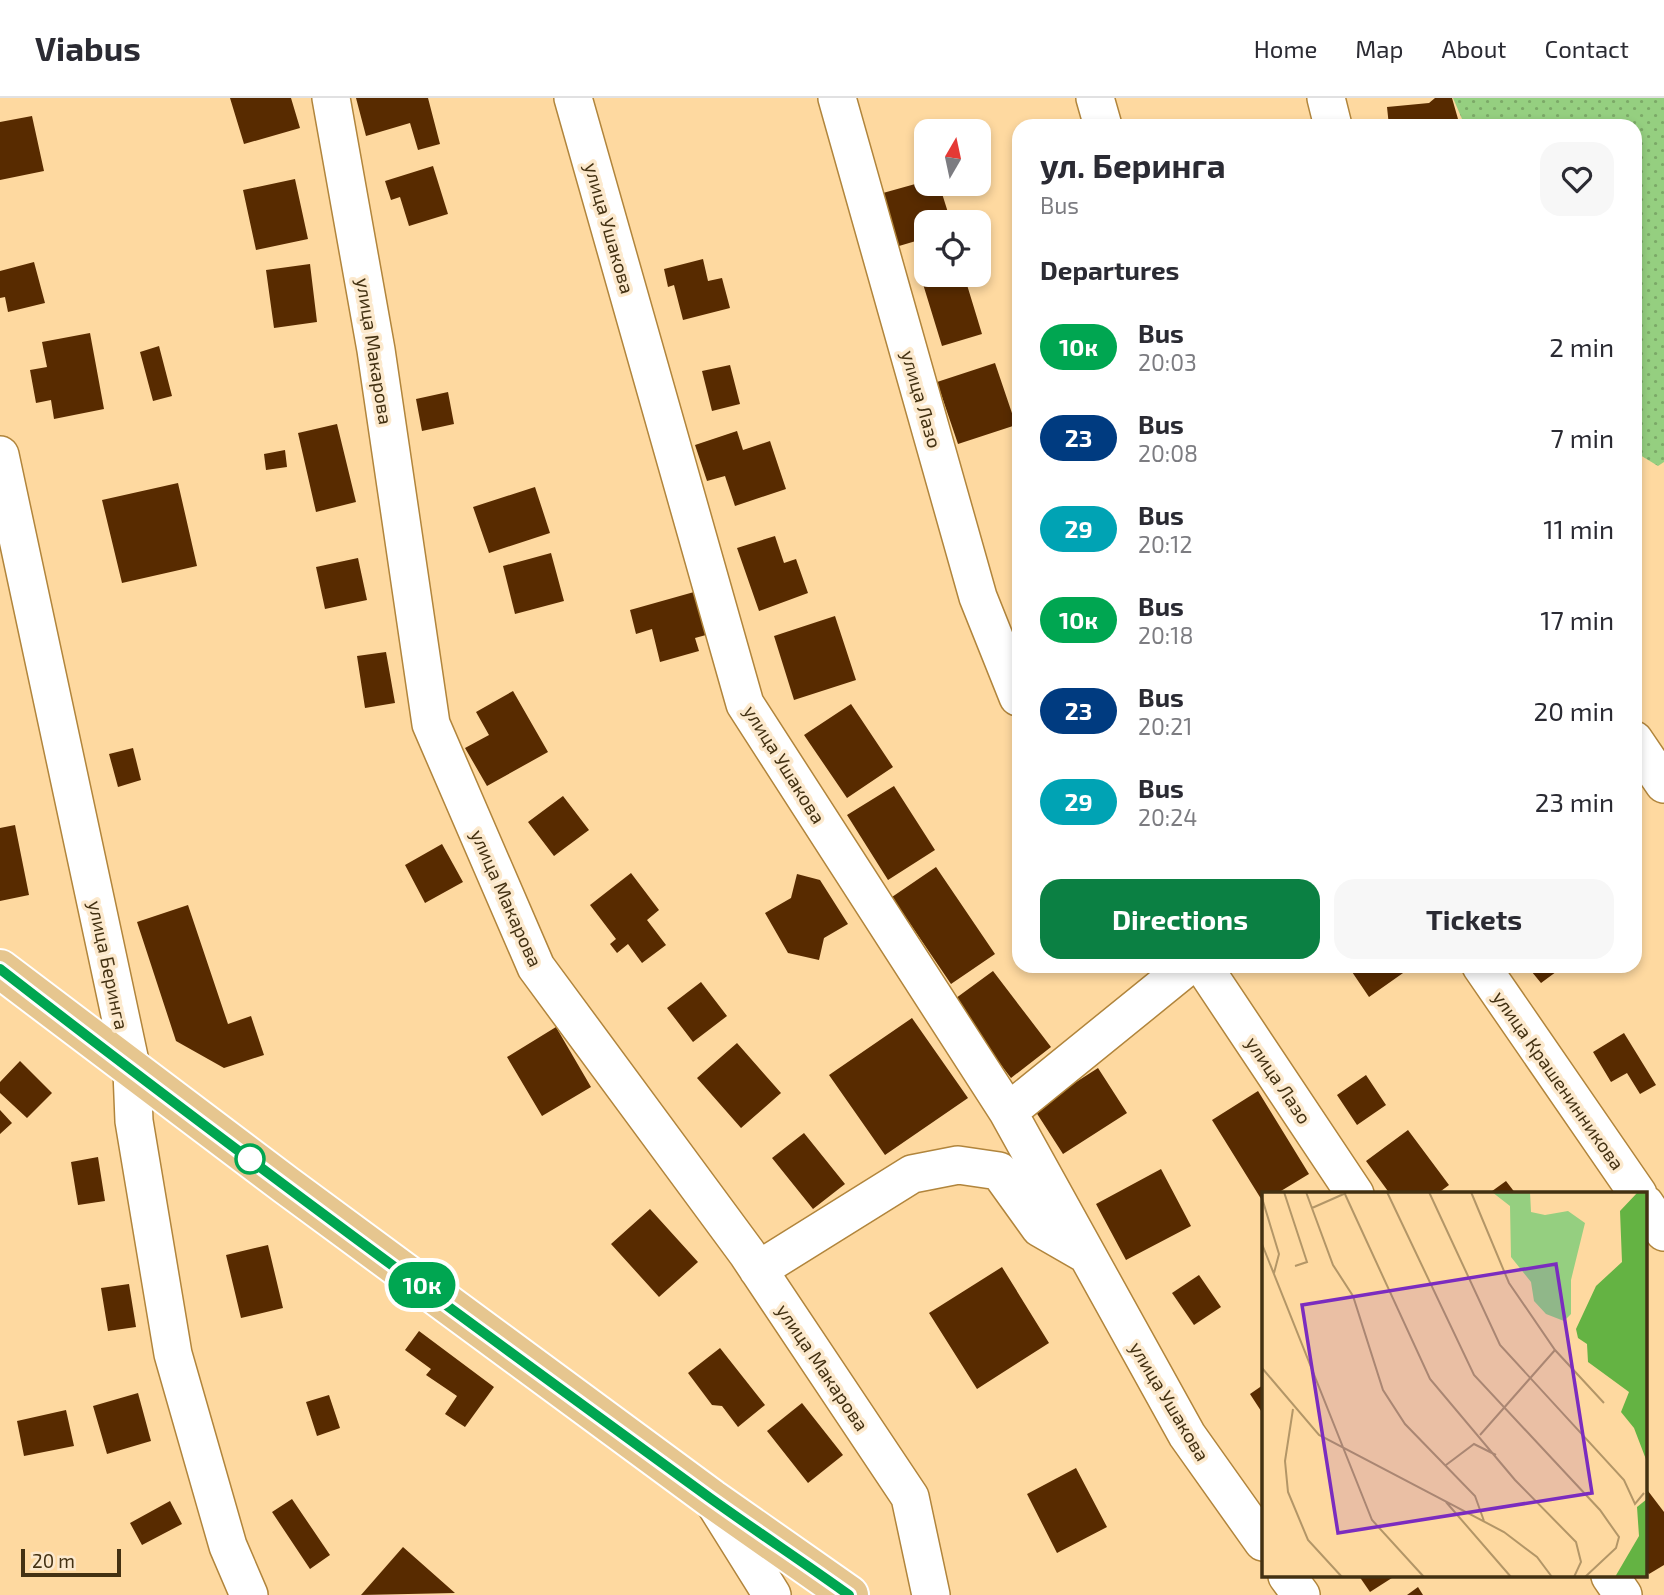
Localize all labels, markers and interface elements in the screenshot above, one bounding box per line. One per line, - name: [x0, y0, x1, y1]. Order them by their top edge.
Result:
- text: Viabus: [35, 28, 141, 68]
- text: Home: [1254, 34, 1317, 63]
- text: Map: [1355, 34, 1403, 63]
- text: About: [1441, 34, 1507, 63]
- text: Contact: [1545, 34, 1629, 63]
- north arrow: [914, 119, 990, 196]
- map controls: [914, 119, 991, 287]
- button: heart: [1540, 142, 1614, 216]
- text: ул. Беринга: [1040, 145, 1226, 185]
- street label: улица Ушакова: [579, 160, 640, 296]
- text: Bus: [1040, 191, 1079, 219]
- button: locate: [914, 210, 991, 287]
- text: Departures: [1040, 254, 1179, 285]
- street label: улица Макарова: [351, 276, 398, 426]
- text: Bus: [1138, 317, 1184, 348]
- text: 2 min: [1549, 331, 1614, 362]
- text: 10к: [1059, 332, 1098, 361]
- street label: улица Лазо: [896, 348, 947, 451]
- text: 20:03: [1138, 348, 1197, 376]
- text: Bus: [1138, 408, 1184, 439]
- text: 7 min: [1551, 422, 1614, 453]
- text: 23: [1065, 423, 1092, 452]
- text: 20:08: [1138, 439, 1198, 467]
- text: Bus: [1138, 499, 1184, 530]
- text: 11 min: [1543, 513, 1614, 544]
- text: 29: [1064, 514, 1093, 543]
- text: 20:12: [1138, 530, 1192, 558]
- text: Bus: [1138, 590, 1184, 621]
- text: 17 min: [1540, 604, 1614, 635]
- text: 10к: [1059, 605, 1098, 634]
- text: 20:18: [1138, 621, 1193, 649]
- text: Bus: [1138, 681, 1184, 712]
- text: 20 min: [1534, 695, 1614, 726]
- text: 23: [1065, 696, 1092, 725]
- street label: улица Ушакова: [739, 701, 831, 828]
- text: 20:21: [1138, 712, 1192, 740]
- text: Bus: [1138, 772, 1184, 803]
- text: 23 min: [1535, 786, 1614, 817]
- text: 29: [1064, 787, 1093, 816]
- text: 20:24: [1138, 803, 1197, 831]
- street label: улица Макарова: [465, 826, 548, 971]
- button: Directions: [1040, 879, 1320, 959]
- button: Tickets: [1334, 879, 1614, 959]
- street label: улица Беринга: [83, 898, 134, 1032]
- street label: улица Крашенинникова: [1488, 986, 1630, 1175]
- street label: улица Лазо: [1241, 1032, 1317, 1129]
- unlabelled marker: [235, 1144, 265, 1174]
- inset map: [1262, 1192, 1646, 1578]
- line badge: 10к: [382, 1262, 462, 1308]
- text: 10к: [402, 1270, 442, 1299]
- street label: улица Макарова: [771, 1299, 874, 1435]
- street label: улица Ушакова: [1124, 1337, 1215, 1465]
- scale bar: [21, 1546, 121, 1578]
- text: 20 m: [32, 1549, 75, 1572]

